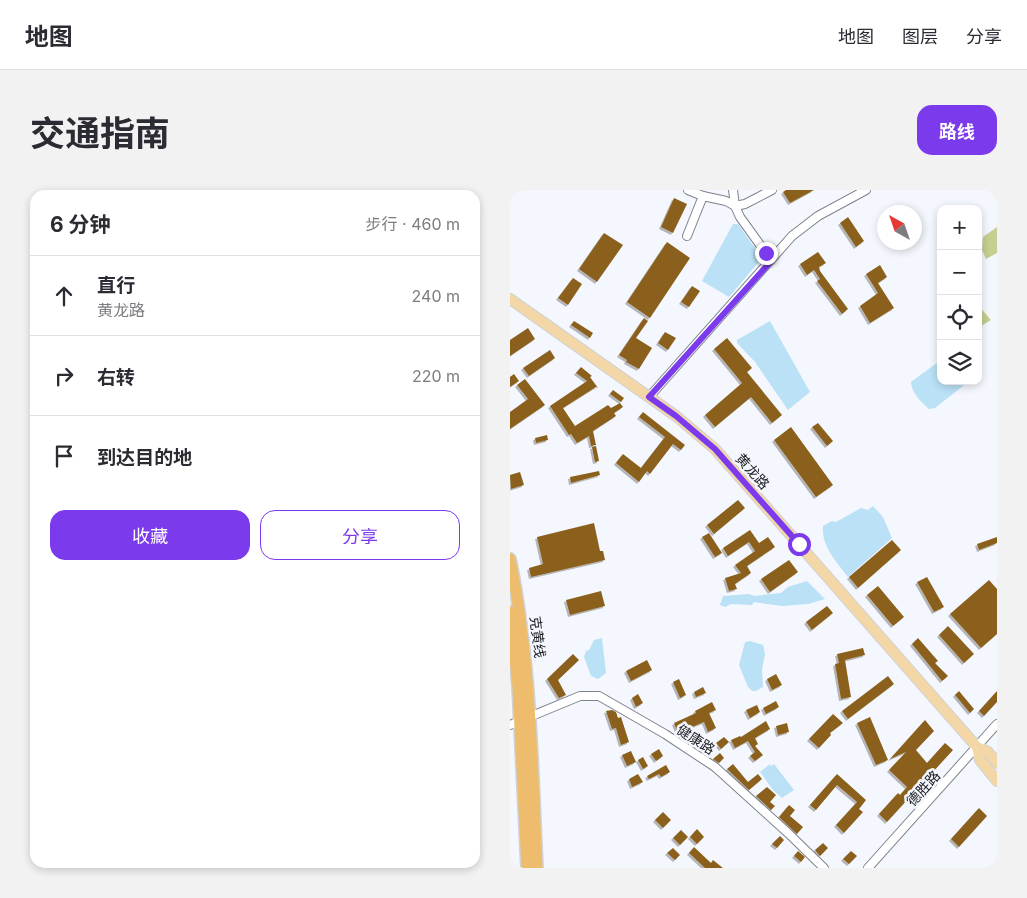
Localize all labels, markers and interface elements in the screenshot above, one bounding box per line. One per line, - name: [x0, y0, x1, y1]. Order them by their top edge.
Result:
- text: 地图: [25, 22, 73, 51]
- text: 地图: [838, 26, 874, 47]
- text: 图层: [902, 26, 938, 47]
- text: 分享: [966, 26, 1002, 47]
- button: 路线: [917, 105, 997, 155]
- text: 交通指南: [30, 112, 170, 154]
- north arrow: [877, 205, 922, 250]
- map controls: [937, 205, 982, 385]
- button: +: [937, 205, 982, 250]
- text: 6 分钟: [50, 212, 111, 237]
- text: 步行 · 460 m: [366, 214, 460, 234]
- route end: [755, 242, 778, 265]
- button: −: [937, 250, 982, 295]
- text: 直行: [97, 274, 135, 297]
- icon: ahead: [50, 282, 78, 310]
- text: 240 m: [412, 286, 460, 306]
- button: locate: [937, 295, 982, 340]
- text: 黄龙路: [97, 300, 145, 320]
- button: layers: [937, 340, 982, 385]
- icon: right: [50, 362, 78, 390]
- text: 右转: [97, 366, 135, 389]
- text: 220 m: [412, 366, 460, 386]
- icon: arrive: [50, 442, 78, 470]
- text: 到达目的地: [97, 446, 192, 469]
- street label: 黄龙路: [733, 450, 773, 492]
- button: 收藏: [50, 510, 250, 560]
- button: 分享: [260, 510, 460, 560]
- route start: [788, 533, 811, 556]
- street label: 克黄线: [527, 615, 549, 659]
- street label: 健康路: [674, 720, 718, 758]
- street label: 德胜路: [903, 767, 943, 809]

